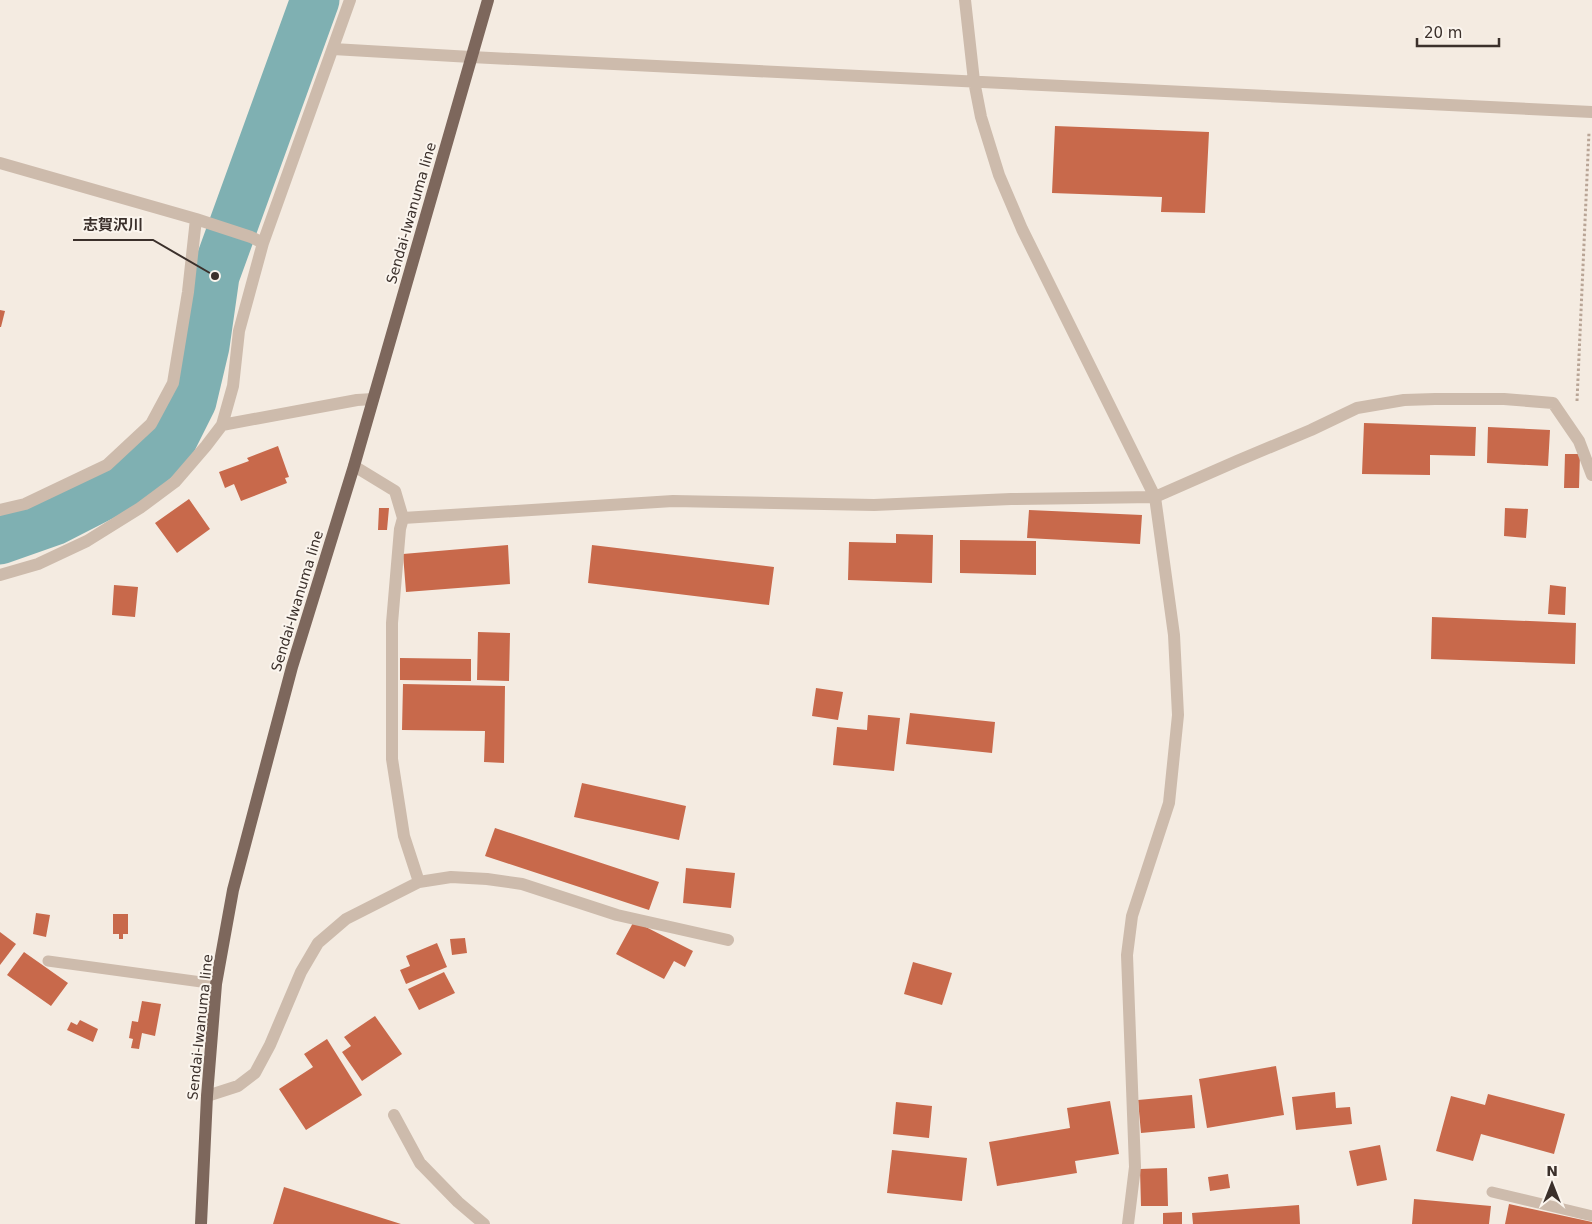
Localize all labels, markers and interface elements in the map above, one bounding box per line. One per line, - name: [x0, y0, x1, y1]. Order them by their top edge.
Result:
- scale bar: [1417, 15, 1500, 47]
- text: 20 m: [1424, 24, 1462, 42]
- street label: Sendai-Iwanuma line: [383, 140, 439, 286]
- callout: 志賀沢川: [73, 210, 153, 240]
- text: 志賀沢川: [83, 216, 143, 234]
- street label: Sendai-Iwanuma line: [268, 529, 326, 673]
- street label: Sendai-Iwanuma line: [184, 953, 216, 1101]
- north arrow: [1527, 1159, 1577, 1209]
- text: N: [1546, 1163, 1558, 1179]

